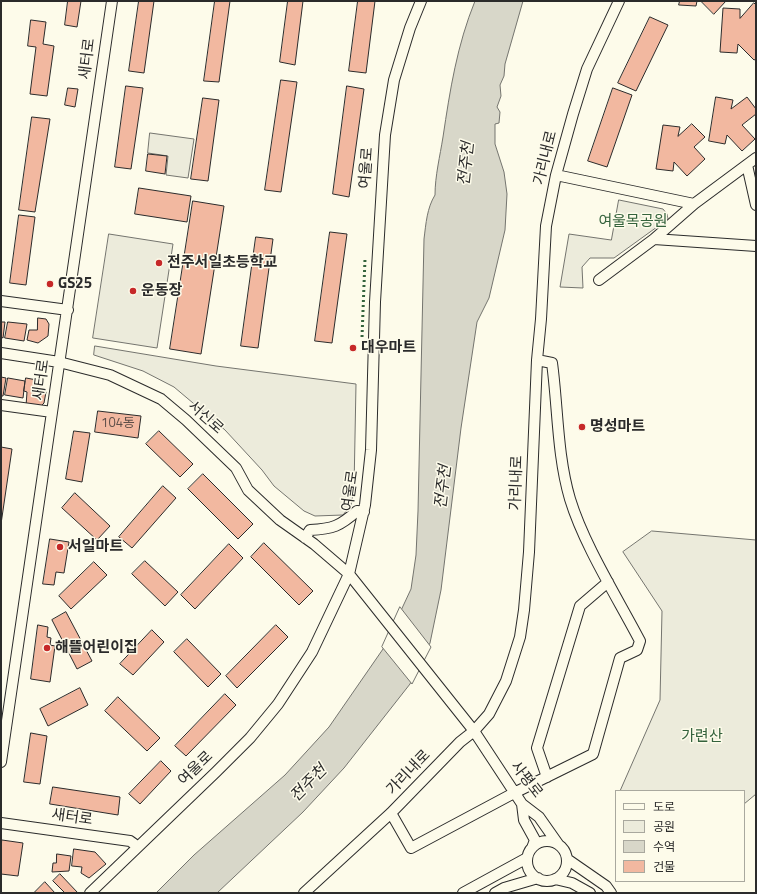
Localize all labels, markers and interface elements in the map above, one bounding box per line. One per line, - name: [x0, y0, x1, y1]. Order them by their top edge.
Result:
- street label: 새터로: [77, 37, 99, 81]
- street label: 가리내로: [531, 129, 561, 187]
- water label: 전주천: [455, 141, 479, 187]
- street label: 여울로: [357, 147, 377, 189]
- park label: 여울목공원: [599, 213, 667, 231]
- place label: 전주서일초등학교: [167, 254, 277, 272]
- marker: 전주서일초등학교: [154, 258, 164, 268]
- place label: GS25: [58, 275, 92, 293]
- marker: GS25: [45, 279, 55, 289]
- place label: 운동장: [141, 282, 182, 300]
- marker: 운동장: [128, 286, 138, 296]
- place label: 대우마트: [361, 339, 416, 357]
- marker: 대우마트: [348, 343, 358, 353]
- street label: 새터로: [30, 358, 54, 402]
- street label: 서신로: [184, 397, 226, 439]
- house number: 104동: [101, 416, 135, 432]
- place label: 명성마트: [590, 418, 645, 436]
- marker: 명성마트: [577, 422, 587, 432]
- street label: 가리내로: [507, 455, 527, 511]
- water label: 전주천: [432, 464, 456, 510]
- street label: 여울로: [339, 469, 363, 513]
- place label: 서일마트: [68, 538, 123, 556]
- marker: 서일마트: [55, 542, 65, 552]
- place label: 해뜰어린이집: [55, 639, 138, 657]
- marker: 해뜰어린이집: [42, 643, 52, 653]
- park label: 가련산: [681, 728, 723, 746]
- street label: 가리내로: [383, 747, 435, 799]
- street label: 여울로: [175, 748, 217, 790]
- street label: 사평로: [506, 758, 546, 802]
- water label: 전주천: [287, 762, 331, 806]
- legend: [615, 790, 745, 882]
- text: 도로: [653, 797, 675, 816]
- street label: 새터로: [50, 806, 94, 830]
- text: 공원: [653, 817, 675, 836]
- text: 수역: [653, 837, 675, 856]
- text: 건물: [653, 857, 675, 876]

